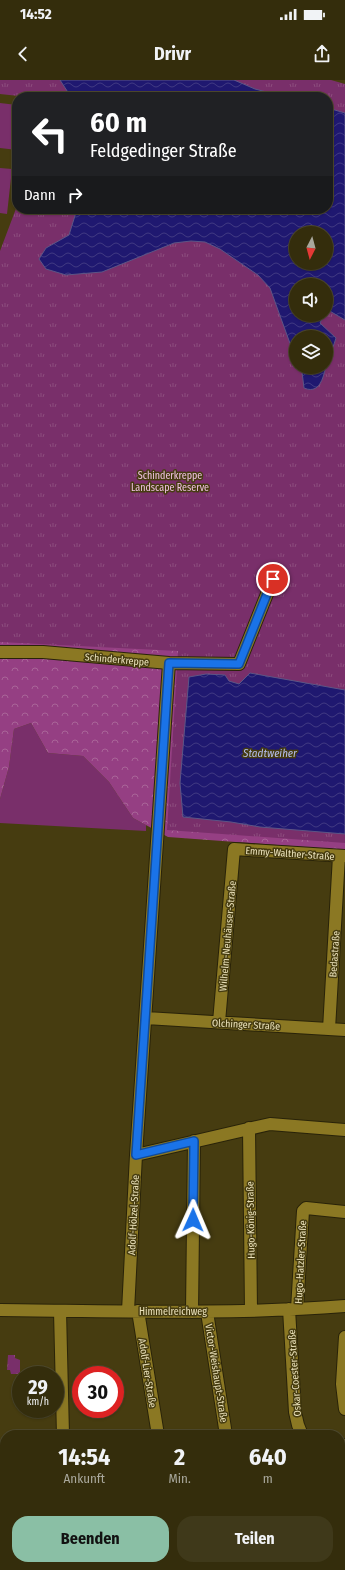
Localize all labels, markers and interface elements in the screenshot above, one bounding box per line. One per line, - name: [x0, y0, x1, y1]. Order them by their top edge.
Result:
- text: 14:52: [20, 5, 52, 23]
- icon: back: [12, 43, 34, 65]
- text: Drivr: [154, 43, 191, 65]
- icon: share: [311, 43, 333, 65]
- text: 60 m: [90, 106, 147, 139]
- icon: left: [24, 108, 76, 160]
- text: Feldgedinger Straße: [90, 140, 237, 162]
- icon: right: [64, 184, 86, 206]
- text: Dann: [24, 186, 56, 204]
- north arrow: [289, 226, 333, 270]
- map controls: [289, 226, 333, 374]
- button: sound: [289, 278, 333, 322]
- button: layers: [289, 330, 333, 374]
- park label: Schinderkreppe Landscape Reserve: [131, 470, 209, 494]
- pin: [256, 562, 290, 596]
- icon: arrive: [262, 568, 284, 590]
- street label: Schinderkreppe: [84, 651, 150, 669]
- water label: Stadtweiher: [242, 747, 298, 760]
- street label: Emmy-Walther-Straße: [245, 845, 335, 863]
- street label: Wilhelm-Neuhäuser-Straße: [217, 880, 239, 992]
- street label: Bedastraße: [327, 930, 343, 978]
- street label: Olchinger Straße: [212, 1017, 280, 1033]
- street label: Adolf-Hölzel-Straße: [126, 1175, 142, 1256]
- street label: Hugo-König-Straße: [244, 1181, 258, 1259]
- position arrow: [172, 1199, 214, 1241]
- street label: Hugo-Hatzler-Straße: [293, 1220, 309, 1304]
- street label: Himmelreichweg: [139, 1306, 207, 1318]
- street label: Victor-Weishaupt-Straße: [202, 1323, 230, 1423]
- street label: Oskar-Coester-Straße: [286, 1329, 304, 1417]
- street label: Adolf-Lier-Straße: [136, 1338, 158, 1409]
- speed limit sign: 30: [72, 1366, 124, 1418]
- text: 29: [28, 1375, 48, 1399]
- text: km/h: [27, 1396, 49, 1408]
- text: 14:54: [58, 1443, 110, 1471]
- text: 2: [174, 1443, 185, 1471]
- text: 640: [249, 1443, 287, 1471]
- text: Ankunft: [64, 1471, 105, 1486]
- text: Min.: [169, 1471, 191, 1486]
- text: m: [263, 1471, 273, 1486]
- button: Beenden: [12, 1516, 169, 1562]
- button: Teilen: [177, 1516, 333, 1562]

